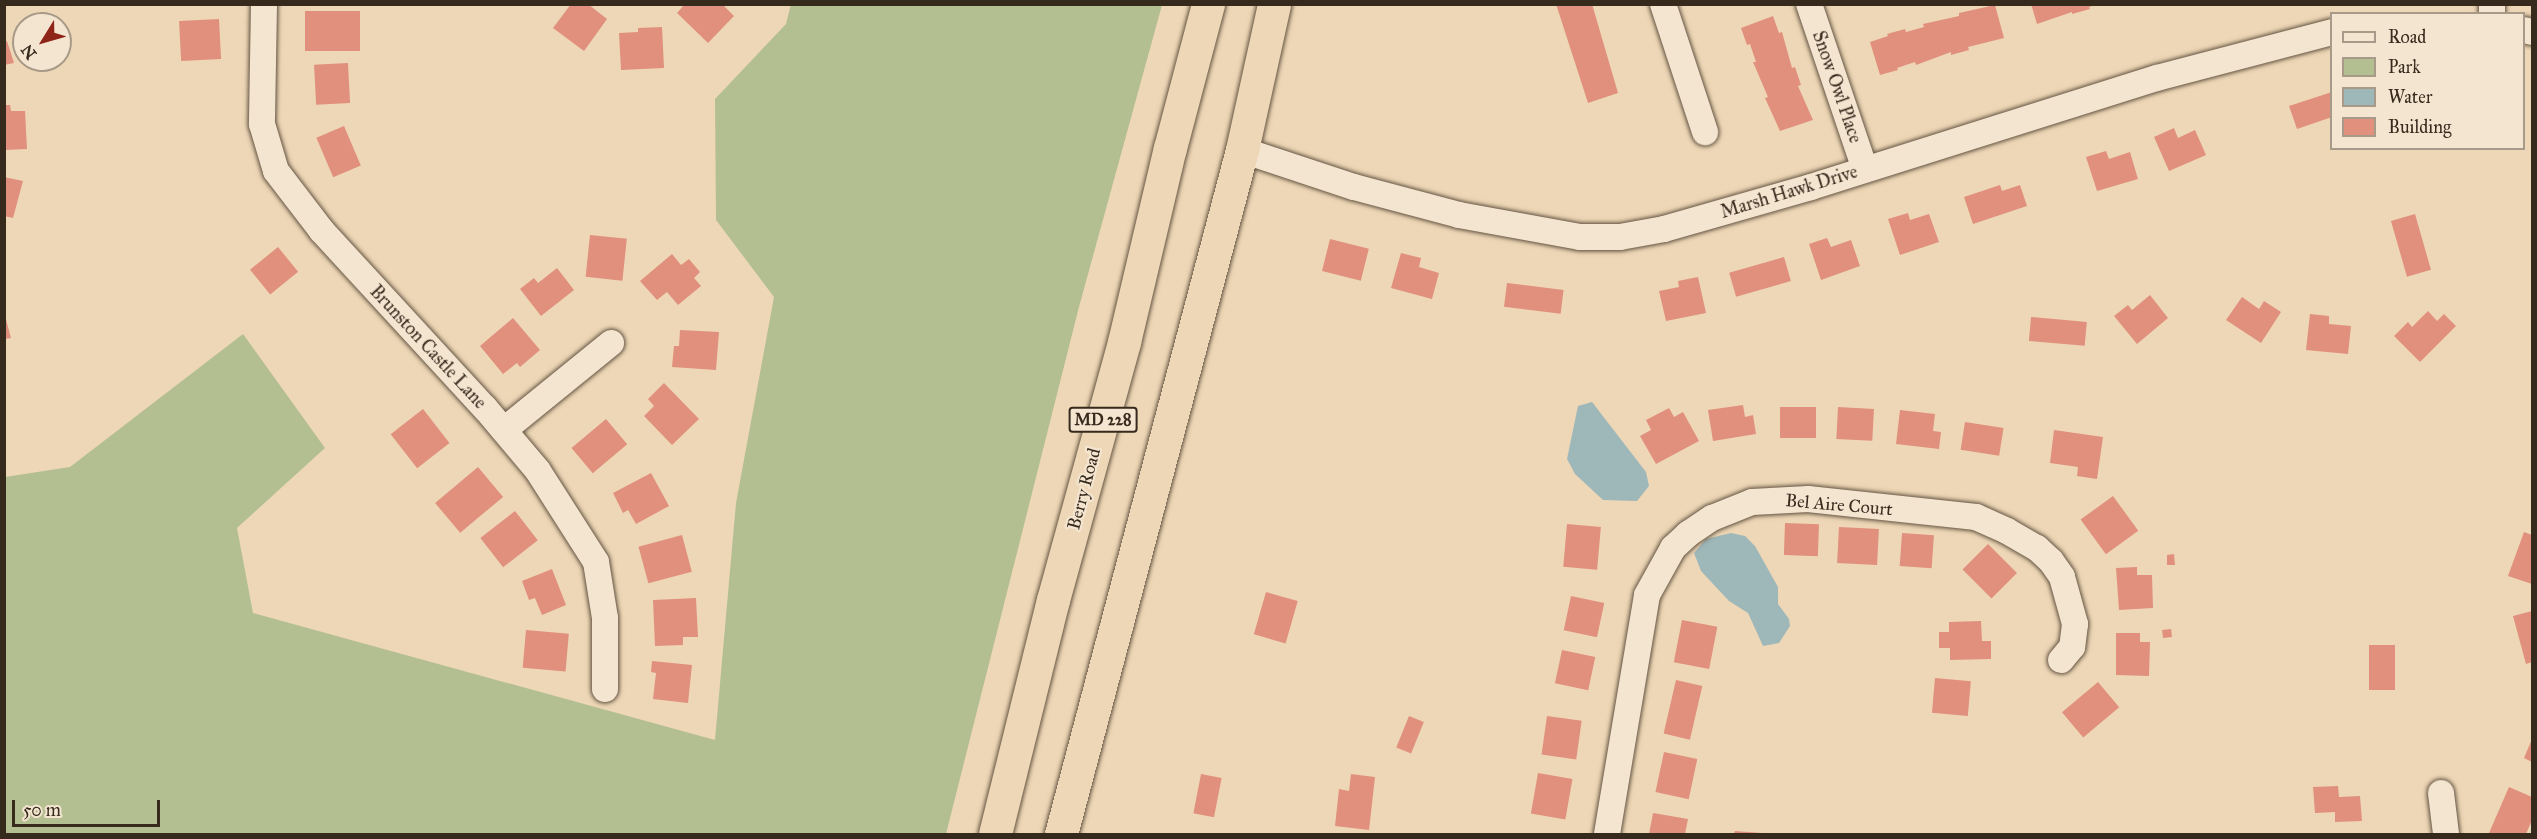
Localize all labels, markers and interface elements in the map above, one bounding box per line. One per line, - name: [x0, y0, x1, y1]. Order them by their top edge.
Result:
- north arrow: [12, 12, 72, 72]
- legend: [2330, 12, 2525, 150]
- text: Road: [2388, 26, 2426, 48]
- street label: Snow Owl Place: [1808, 28, 1866, 146]
- text: N: [17, 41, 41, 63]
- text: Park: [2388, 56, 2421, 78]
- text: Water: [2388, 86, 2432, 108]
- text: Building: [2388, 116, 2451, 138]
- street label: Marsh Hawk Drive: [1718, 161, 1860, 223]
- street label: Brunston Castle Lane: [365, 281, 491, 413]
- road number: MD 228: [1068, 407, 1138, 433]
- street label: Berry Road: [1063, 446, 1105, 532]
- street label: Bel Aire Court: [1785, 490, 1893, 520]
- scale bar: [15, 788, 164, 826]
- text: 50 m: [23, 799, 61, 821]

